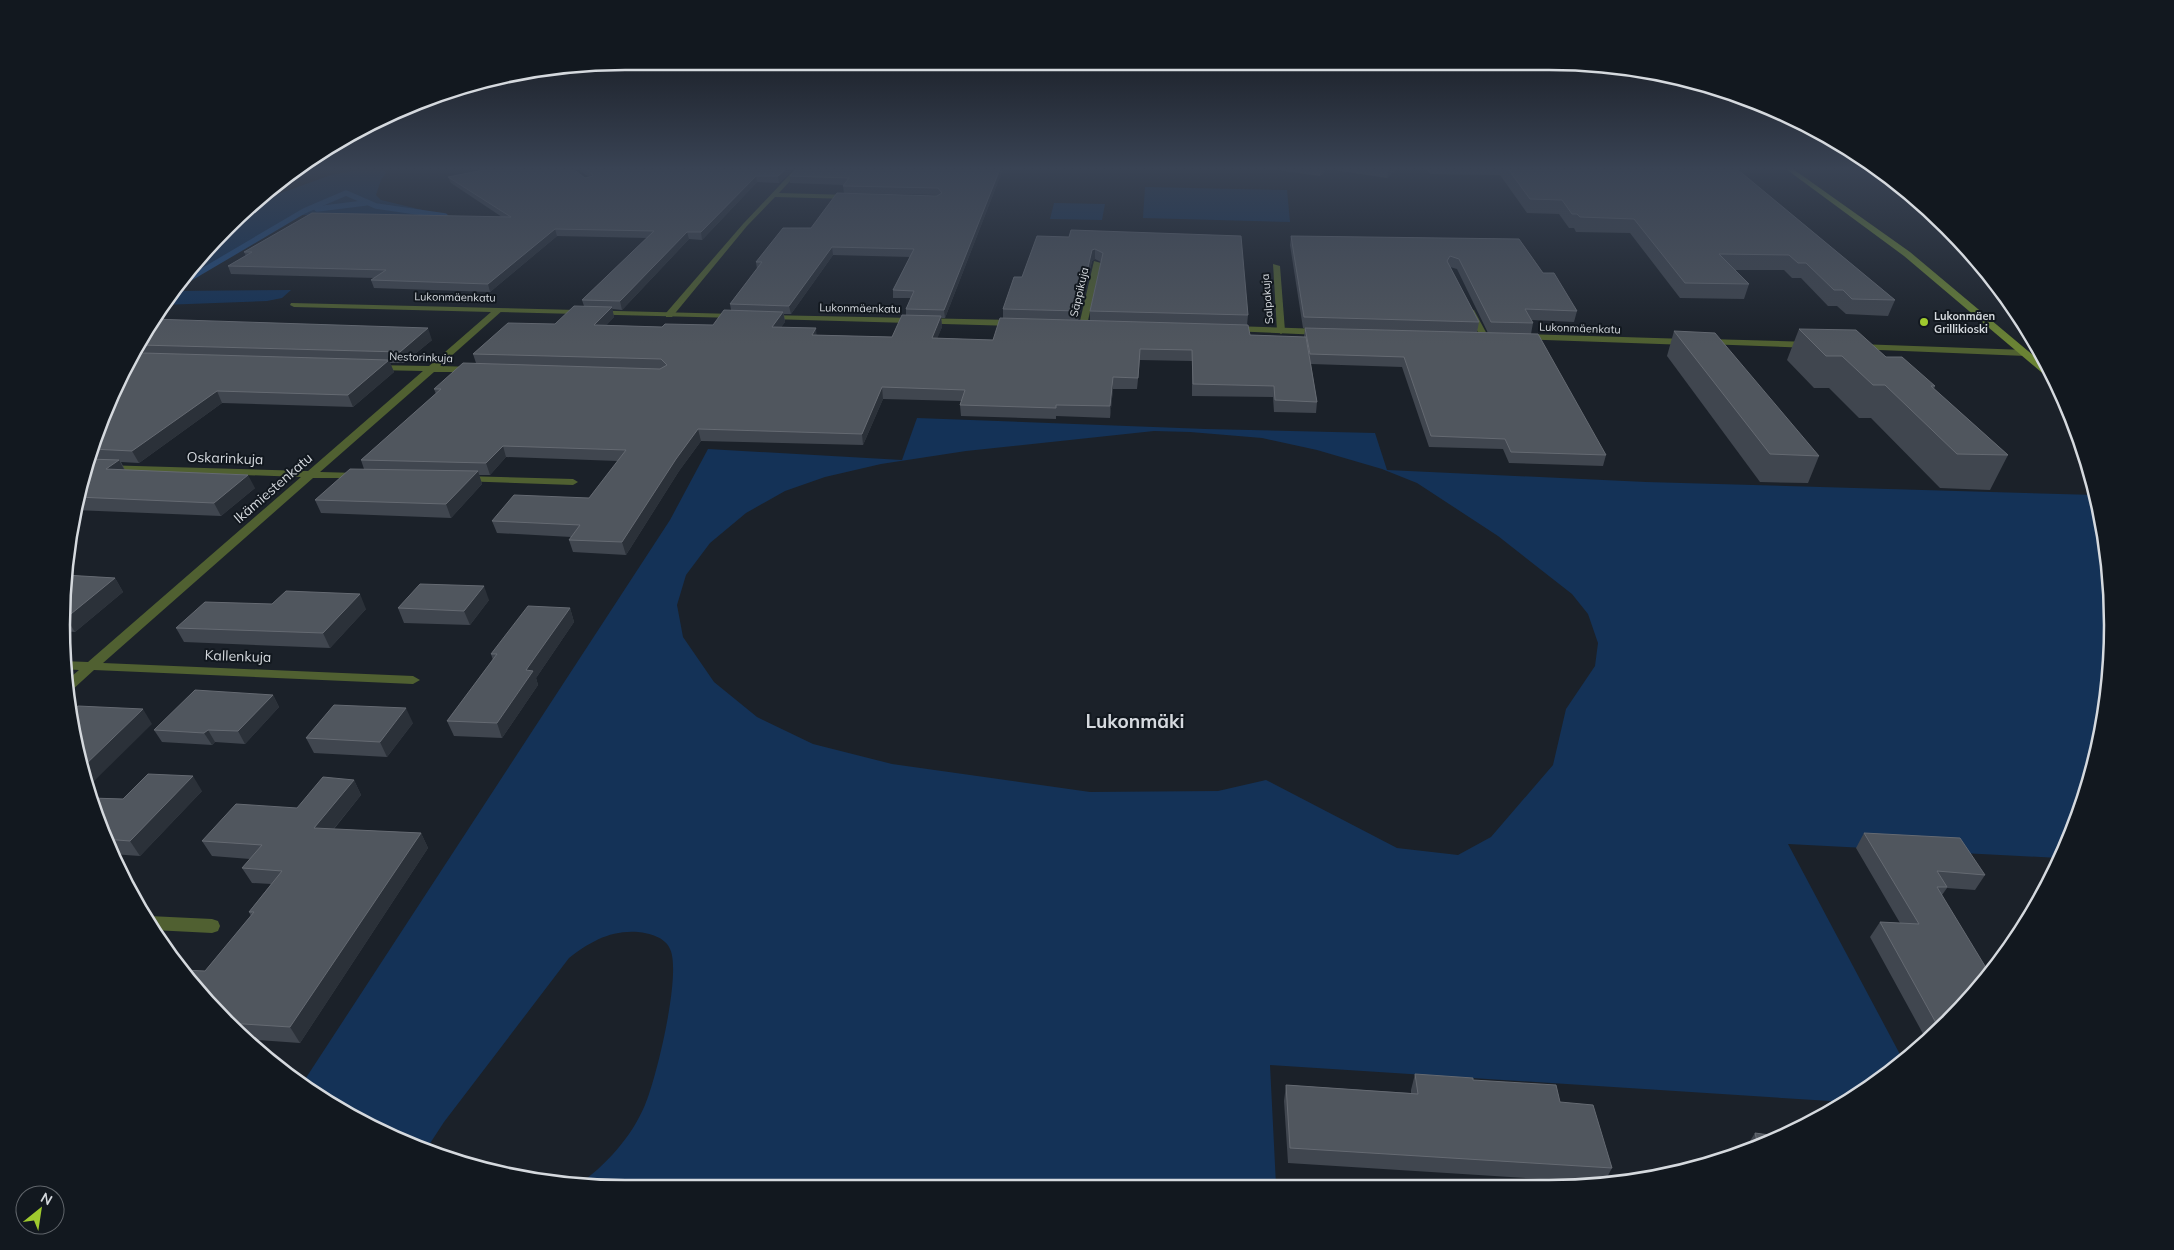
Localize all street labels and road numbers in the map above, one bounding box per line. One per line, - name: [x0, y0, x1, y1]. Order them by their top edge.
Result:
- street label: Säppikuja: [1066, 266, 1092, 318]
- street label: Salpakuja: [1258, 273, 1276, 325]
- street label: Lukonmäenkatu: [414, 289, 496, 305]
- street label: Lukonmäenkatu: [819, 300, 901, 316]
- street label: Lukonmäenkatu: [1539, 320, 1621, 336]
- street label: Nestorinkuja: [389, 349, 453, 365]
- street label: Oskarinkuja: [186, 448, 264, 468]
- street label: Ikämiestenkatu: [230, 449, 316, 527]
- street label: Kallenkuja: [204, 646, 272, 666]

